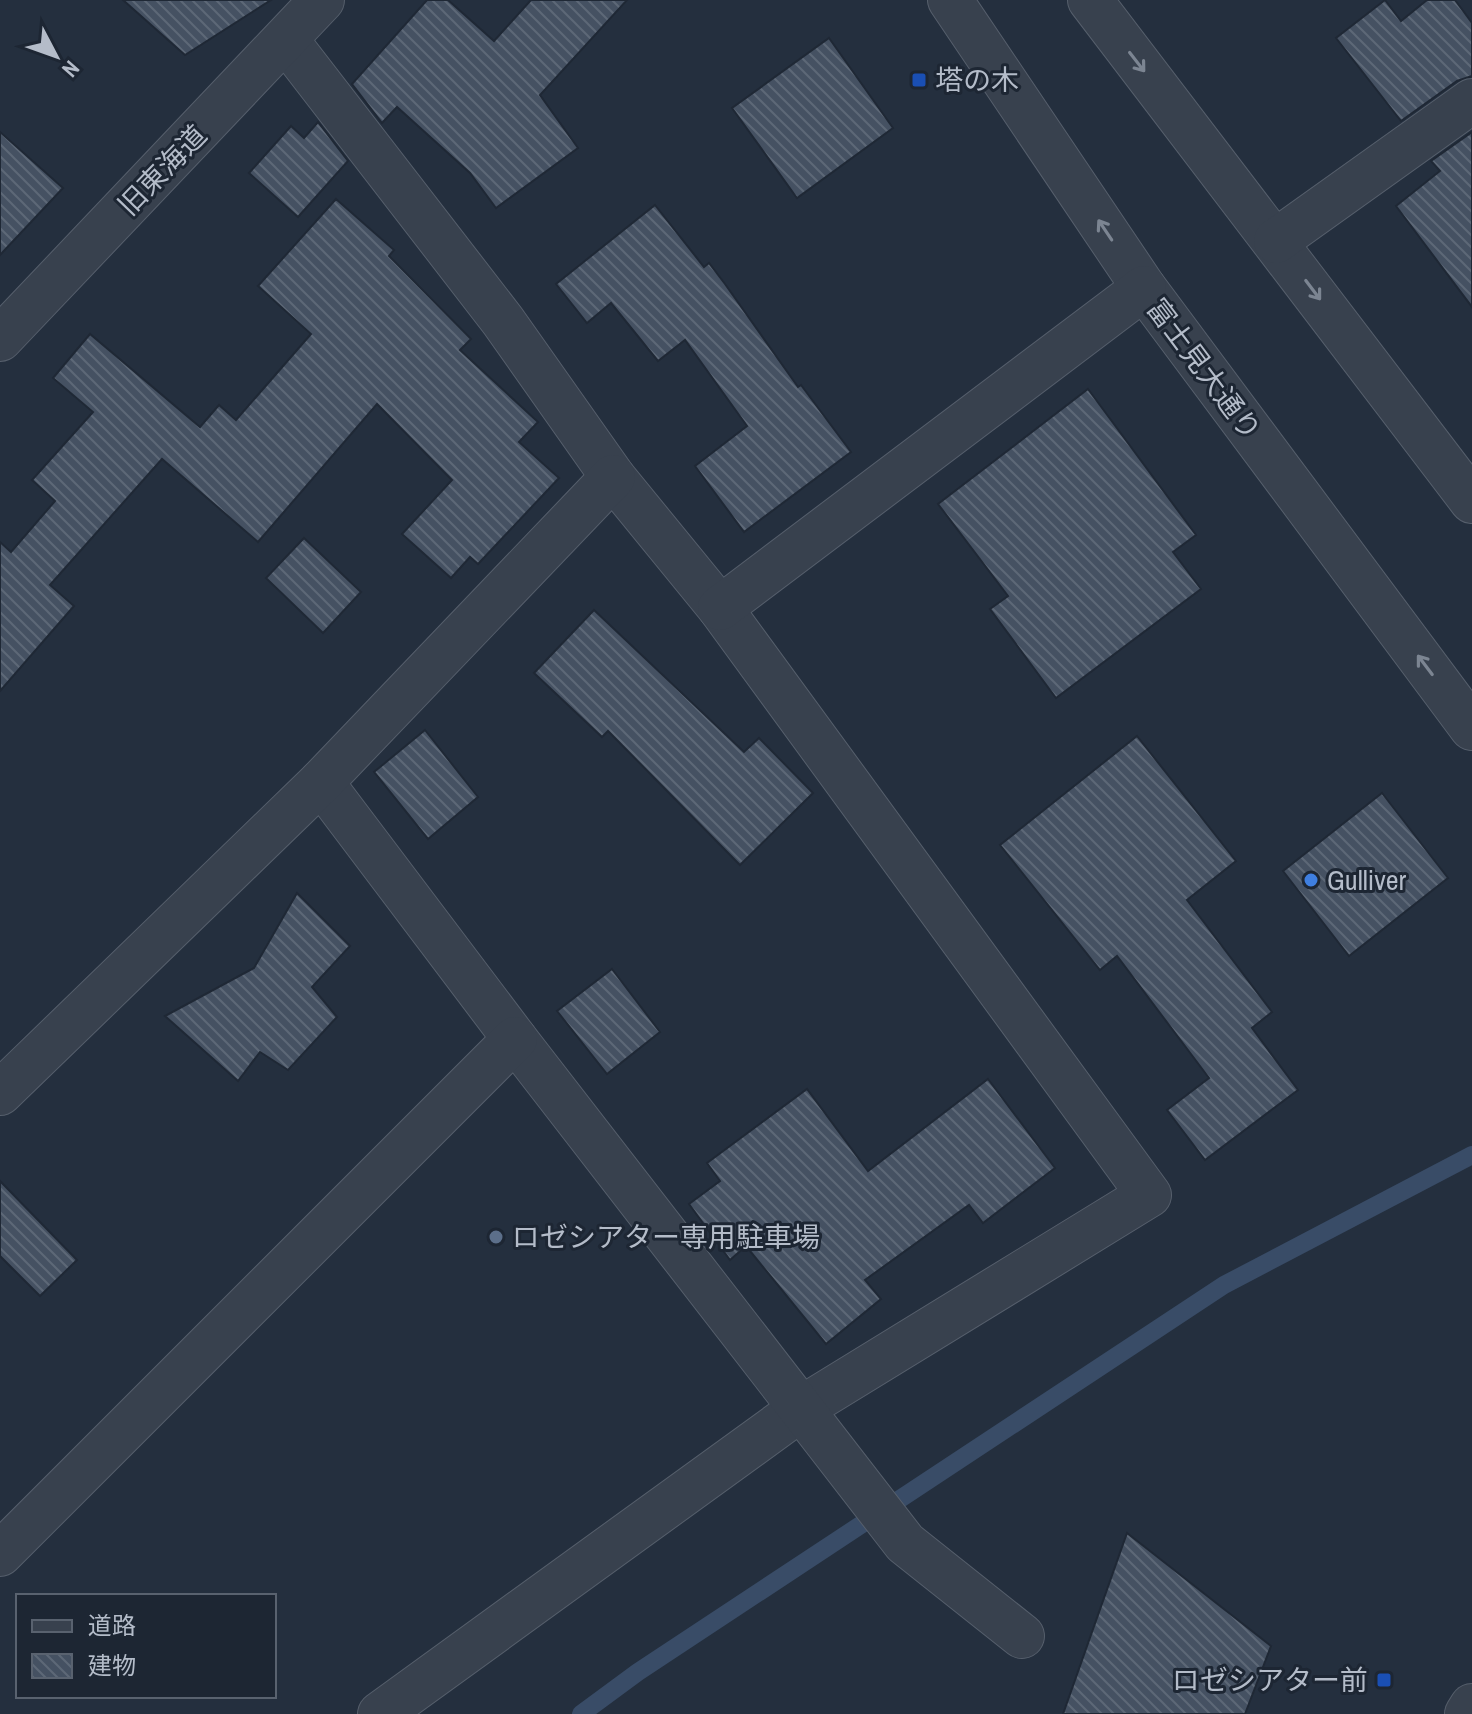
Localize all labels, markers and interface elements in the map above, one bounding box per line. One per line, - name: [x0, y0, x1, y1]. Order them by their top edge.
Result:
- north arrow: [16, 16, 96, 96]
- one-way arrow: [1129, 51, 1146, 72]
- text: N: [55, 54, 87, 84]
- place label: 塔の木: [935, 61, 1019, 99]
- marker: 塔の木: [910, 71, 928, 89]
- street label: 旧東海道: [109, 117, 215, 223]
- one-way arrow: [1097, 220, 1113, 242]
- one-way arrow: [1304, 279, 1321, 300]
- street label: 富士見大通り: [1138, 290, 1270, 448]
- one-way arrow: [1417, 655, 1434, 676]
- place label: Gulliver: [1327, 861, 1406, 899]
- marker: Gulliver: [1302, 871, 1320, 889]
- place label: ロゼシアター専用駐車場: [512, 1218, 820, 1256]
- marker: ロゼシアター専用駐車場: [487, 1228, 505, 1246]
- legend: [16, 1594, 276, 1698]
- text: 道路: [88, 1609, 136, 1641]
- text: 建物: [88, 1649, 136, 1681]
- place label: ロゼシアター前: [1172, 1661, 1368, 1699]
- marker: ロゼシアター前: [1375, 1671, 1393, 1689]

